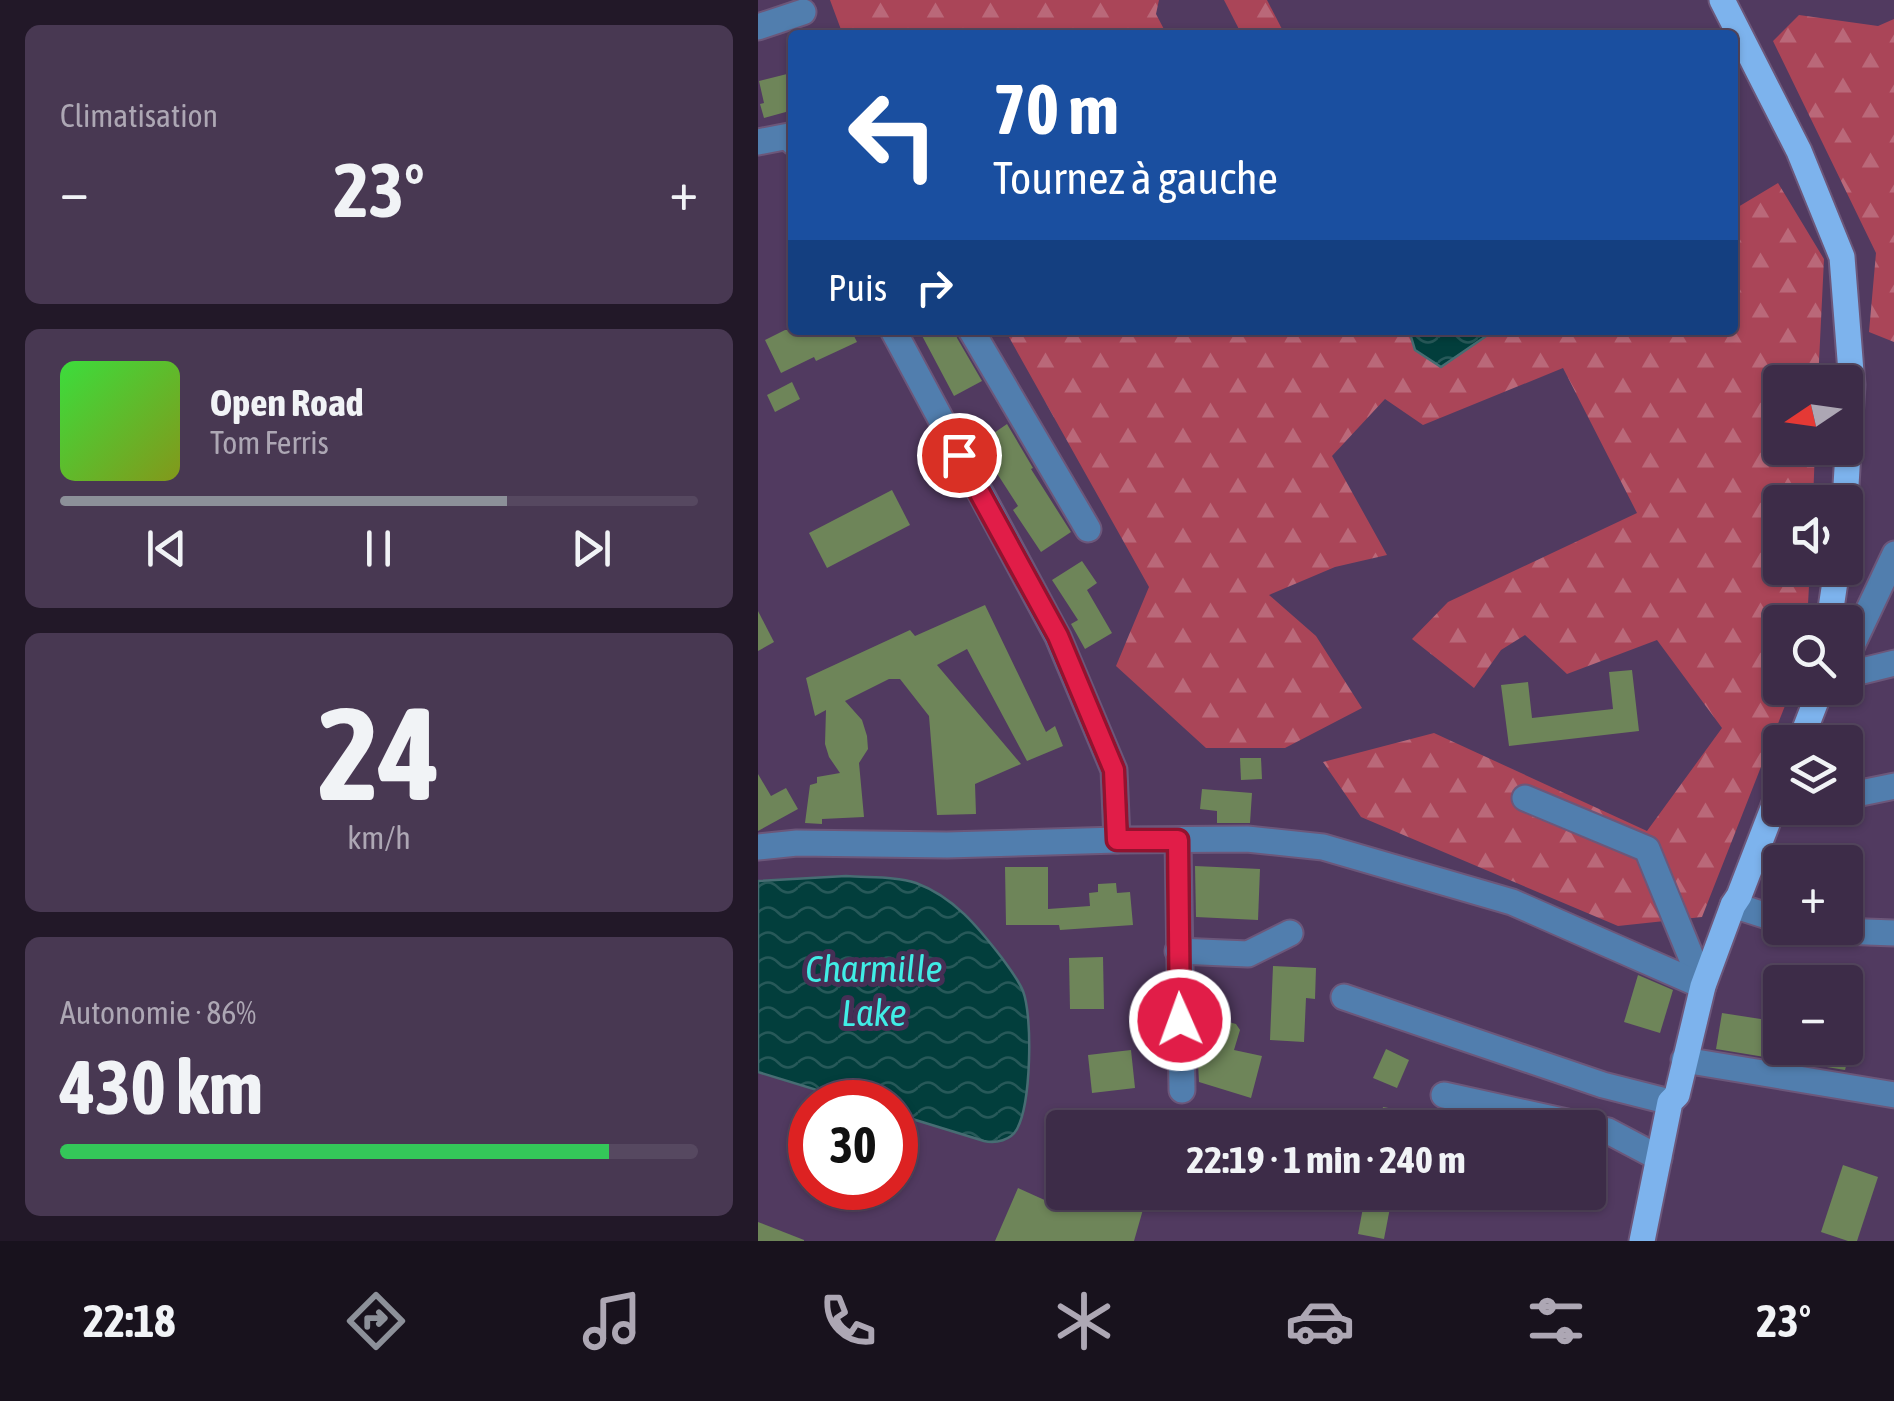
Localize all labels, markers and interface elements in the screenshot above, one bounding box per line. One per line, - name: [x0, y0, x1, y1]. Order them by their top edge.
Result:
- text: 70 m: [993, 69, 1119, 149]
- icon: left: [828, 70, 958, 200]
- text: Climatisation: [60, 97, 218, 134]
- text: 23°: [333, 147, 425, 233]
- text: Tournez à gauche: [993, 152, 1278, 204]
- text: −: [60, 159, 89, 222]
- text: +: [669, 159, 698, 222]
- icon: right: [907, 260, 962, 315]
- text: Puis: [828, 266, 887, 309]
- north arrow: [1763, 365, 1863, 465]
- map controls: [1763, 365, 1863, 1065]
- text: Open Road: [210, 381, 364, 424]
- pin: [917, 413, 1002, 498]
- text: Tom Ferris: [210, 424, 329, 461]
- icon: arrive: [932, 428, 987, 483]
- button: sound: [1763, 485, 1863, 585]
- icon: previous: [139, 521, 194, 576]
- icon: pause: [351, 521, 406, 576]
- icon: next: [564, 521, 619, 576]
- button: search: [1763, 605, 1863, 705]
- text: 24: [318, 679, 440, 828]
- button: layers: [1763, 725, 1863, 825]
- text: km/h: [347, 819, 411, 856]
- button: +: [1763, 845, 1863, 945]
- water label: Charmille Lake: [805, 947, 943, 1034]
- button: −: [1763, 965, 1863, 1065]
- position arrow: [1128, 968, 1232, 1072]
- text: Autonomie · 86%: [60, 994, 256, 1031]
- text: 430 km: [60, 1044, 263, 1130]
- speed limit sign: 30: [788, 1080, 918, 1210]
- text: 22:19 · 1 min · 240 m: [1186, 1138, 1466, 1181]
- icon: directions: [341, 1286, 411, 1356]
- icon: music: [577, 1286, 647, 1356]
- icon: phone: [813, 1286, 883, 1356]
- icon: climate: [1049, 1286, 1119, 1356]
- icon: car: [1285, 1286, 1355, 1356]
- icon: filters: [1521, 1286, 1591, 1356]
- text: 22:18: [83, 1295, 176, 1347]
- text: 23°: [1756, 1295, 1811, 1347]

